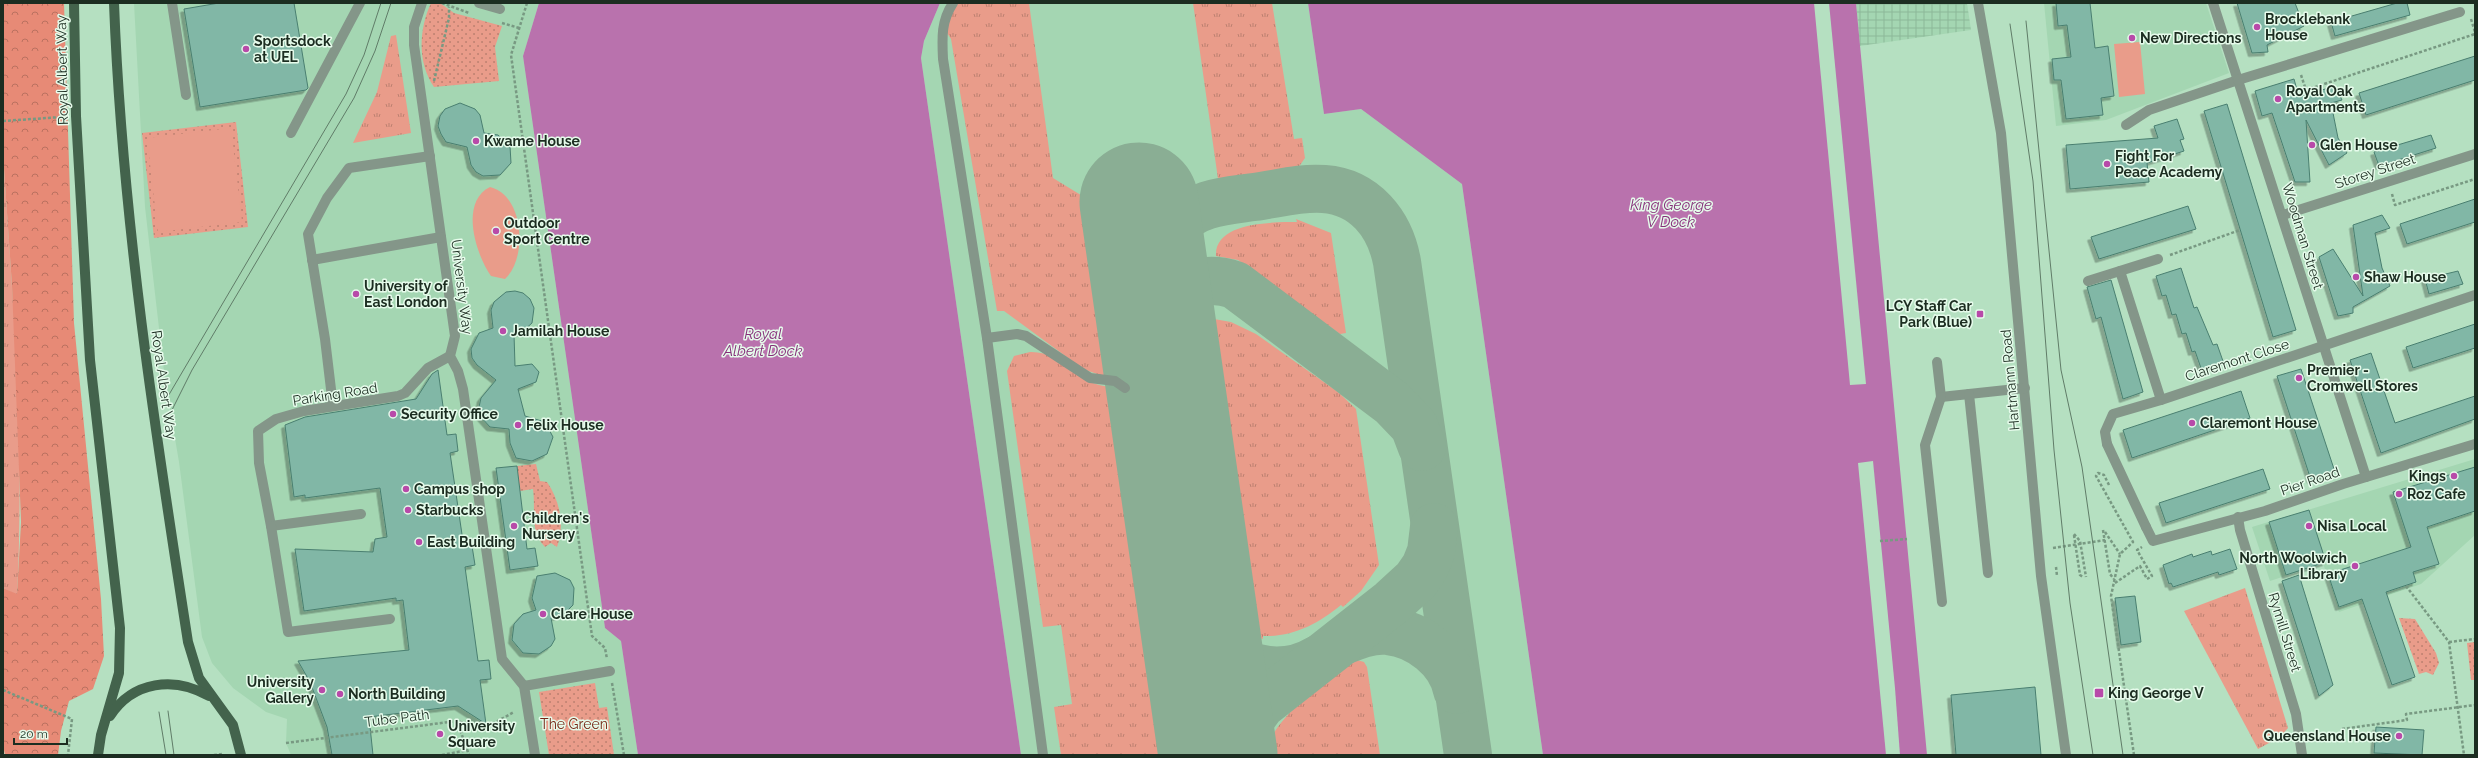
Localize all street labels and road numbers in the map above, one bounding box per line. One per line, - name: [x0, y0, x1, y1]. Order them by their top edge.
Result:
- street label: Royal Albert Way: [53, 14, 71, 125]
- street label: Storey Street: [2333, 150, 2417, 192]
- street label: Woodman Street: [2279, 181, 2327, 291]
- street label: University Way: [448, 239, 476, 336]
- street label: Royal Albert Way: [148, 329, 180, 441]
- street label: Hartmann Road: [1998, 329, 2022, 431]
- street label: Claremont Close: [2183, 336, 2291, 384]
- street label: Parking Road: [291, 379, 379, 409]
- street label: Pier Road: [2278, 463, 2342, 499]
- street label: Rymill Street: [2265, 590, 2305, 674]
- street label: Tube Path: [364, 706, 430, 730]

